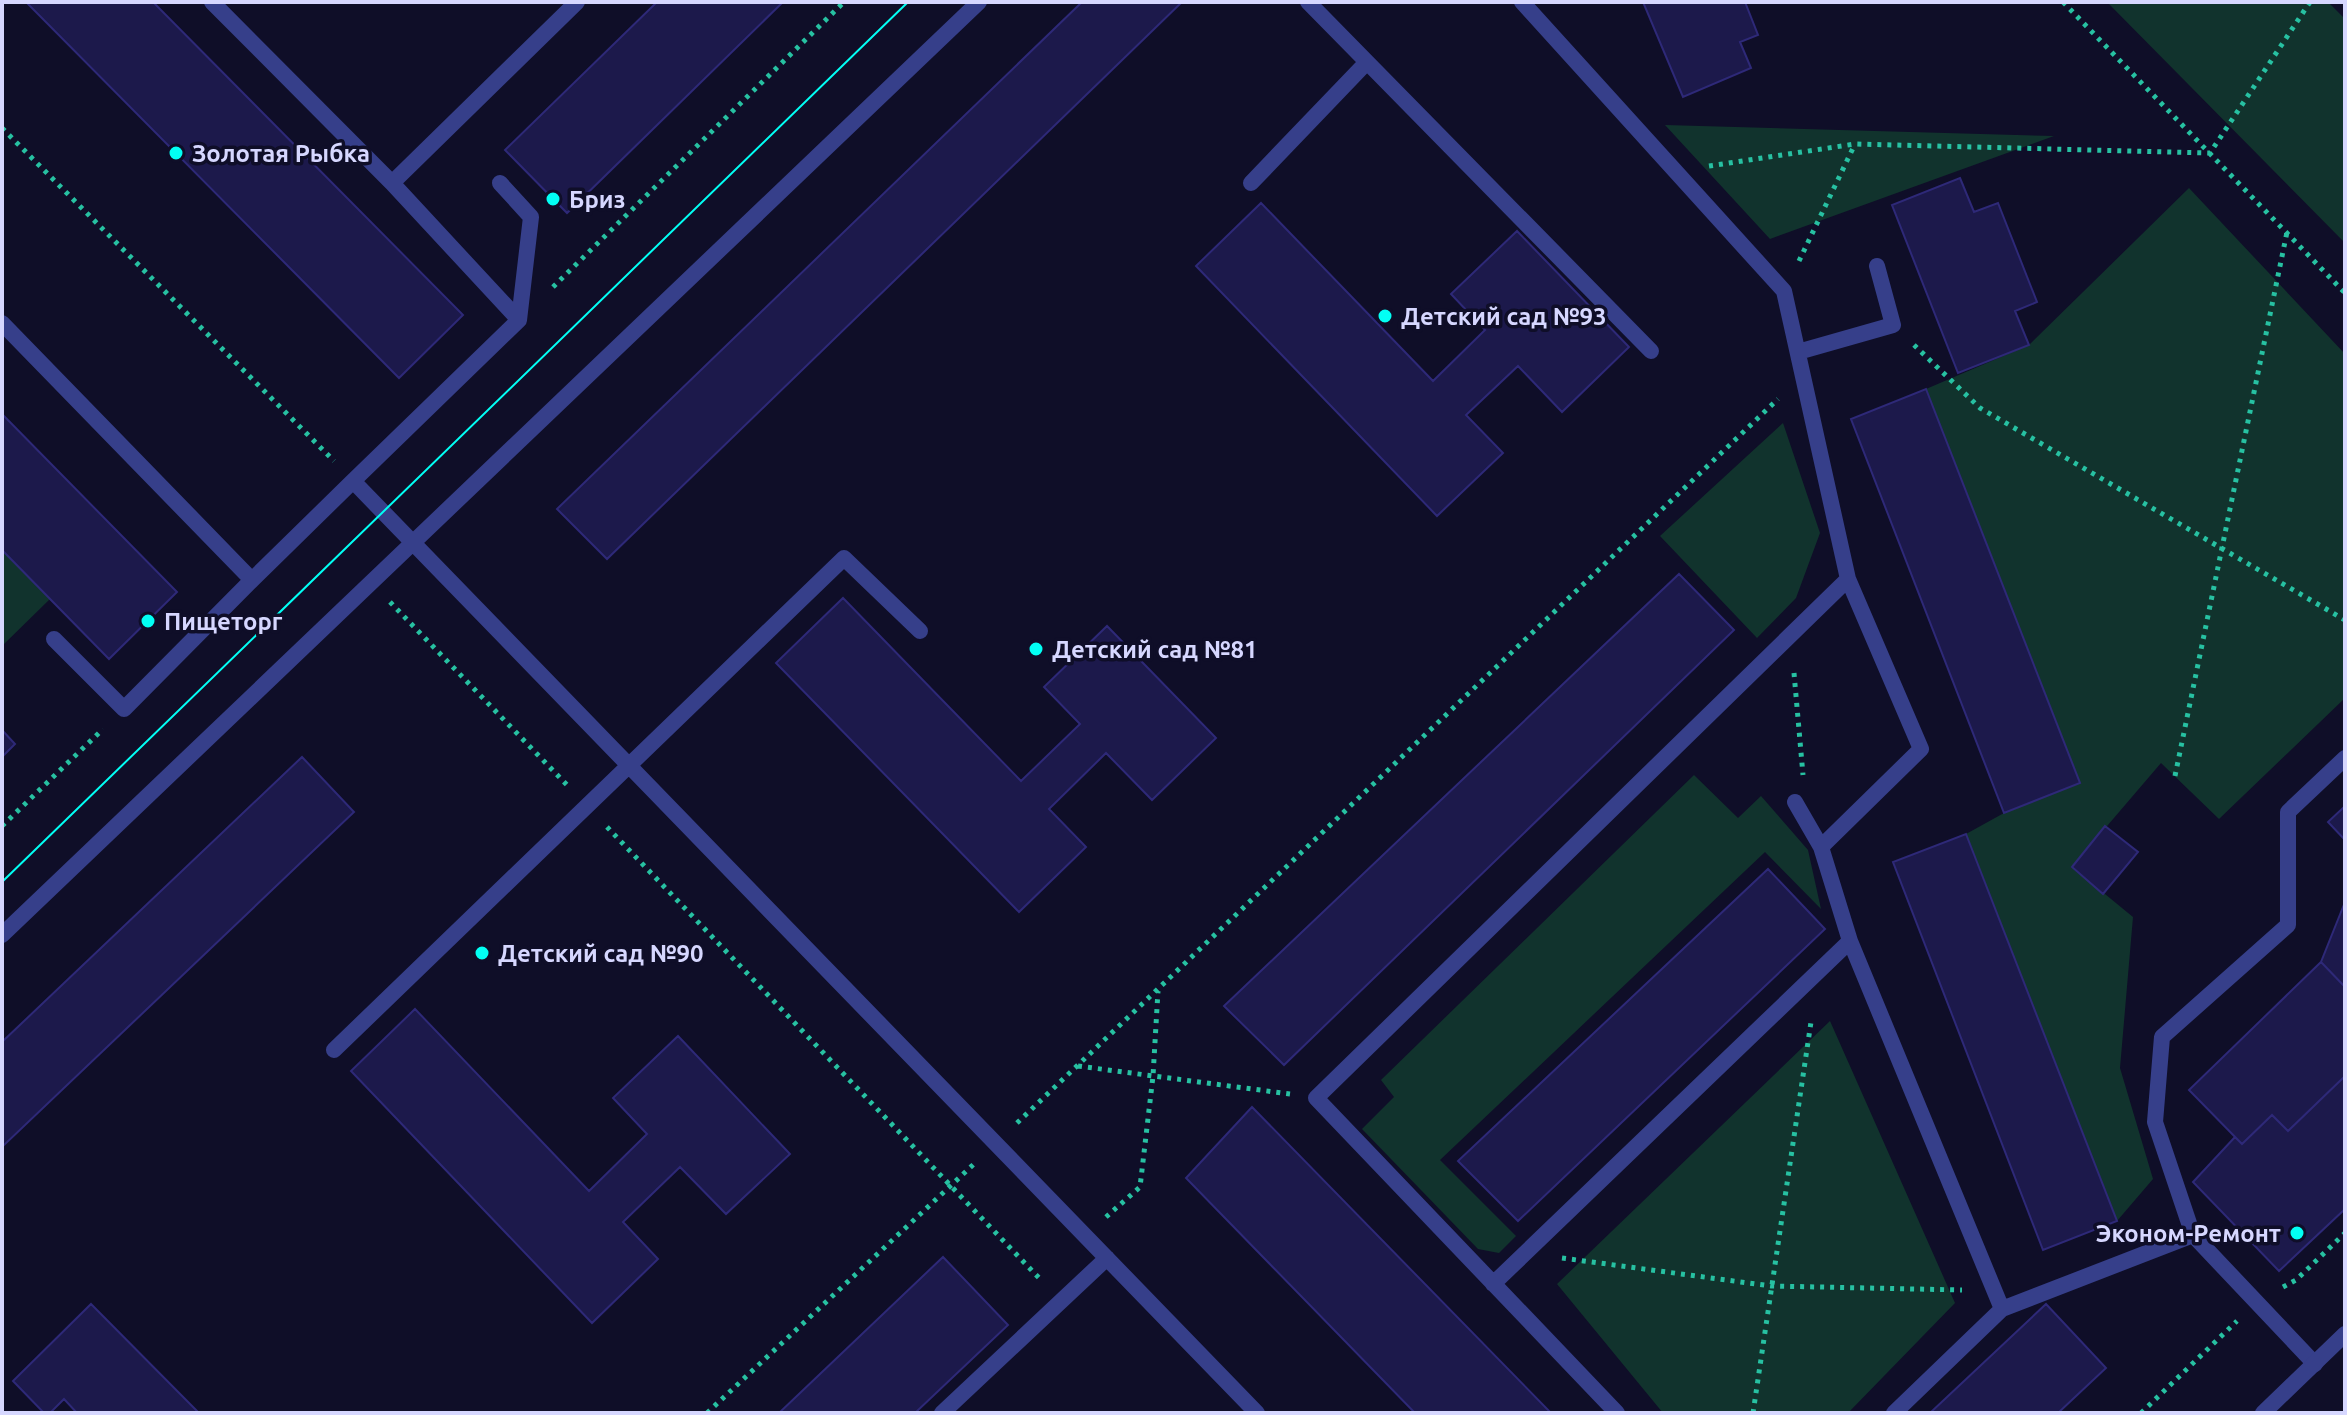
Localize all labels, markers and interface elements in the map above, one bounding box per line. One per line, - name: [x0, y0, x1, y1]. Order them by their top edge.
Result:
- place label: Золотая Рыбка: [192, 140, 370, 167]
- marker: Золотая Рыбка: [167, 144, 185, 162]
- place label: Бриз: [569, 186, 625, 213]
- marker: Бриз: [544, 190, 562, 208]
- place label: Детский сад №93: [1401, 303, 1607, 330]
- marker: Детский сад №93: [1376, 307, 1394, 325]
- place label: Пищеторг: [164, 608, 283, 635]
- marker: Пищеторг: [139, 612, 157, 630]
- place label: Детский сад №81: [1052, 636, 1258, 663]
- marker: Детский сад №81: [1027, 640, 1045, 658]
- place label: Детский сад №90: [498, 940, 704, 967]
- marker: Детский сад №90: [473, 944, 491, 962]
- place label: Эконом-Ремонт: [2095, 1220, 2281, 1247]
- marker: Эконом-Ремонт: [2288, 1224, 2306, 1242]

